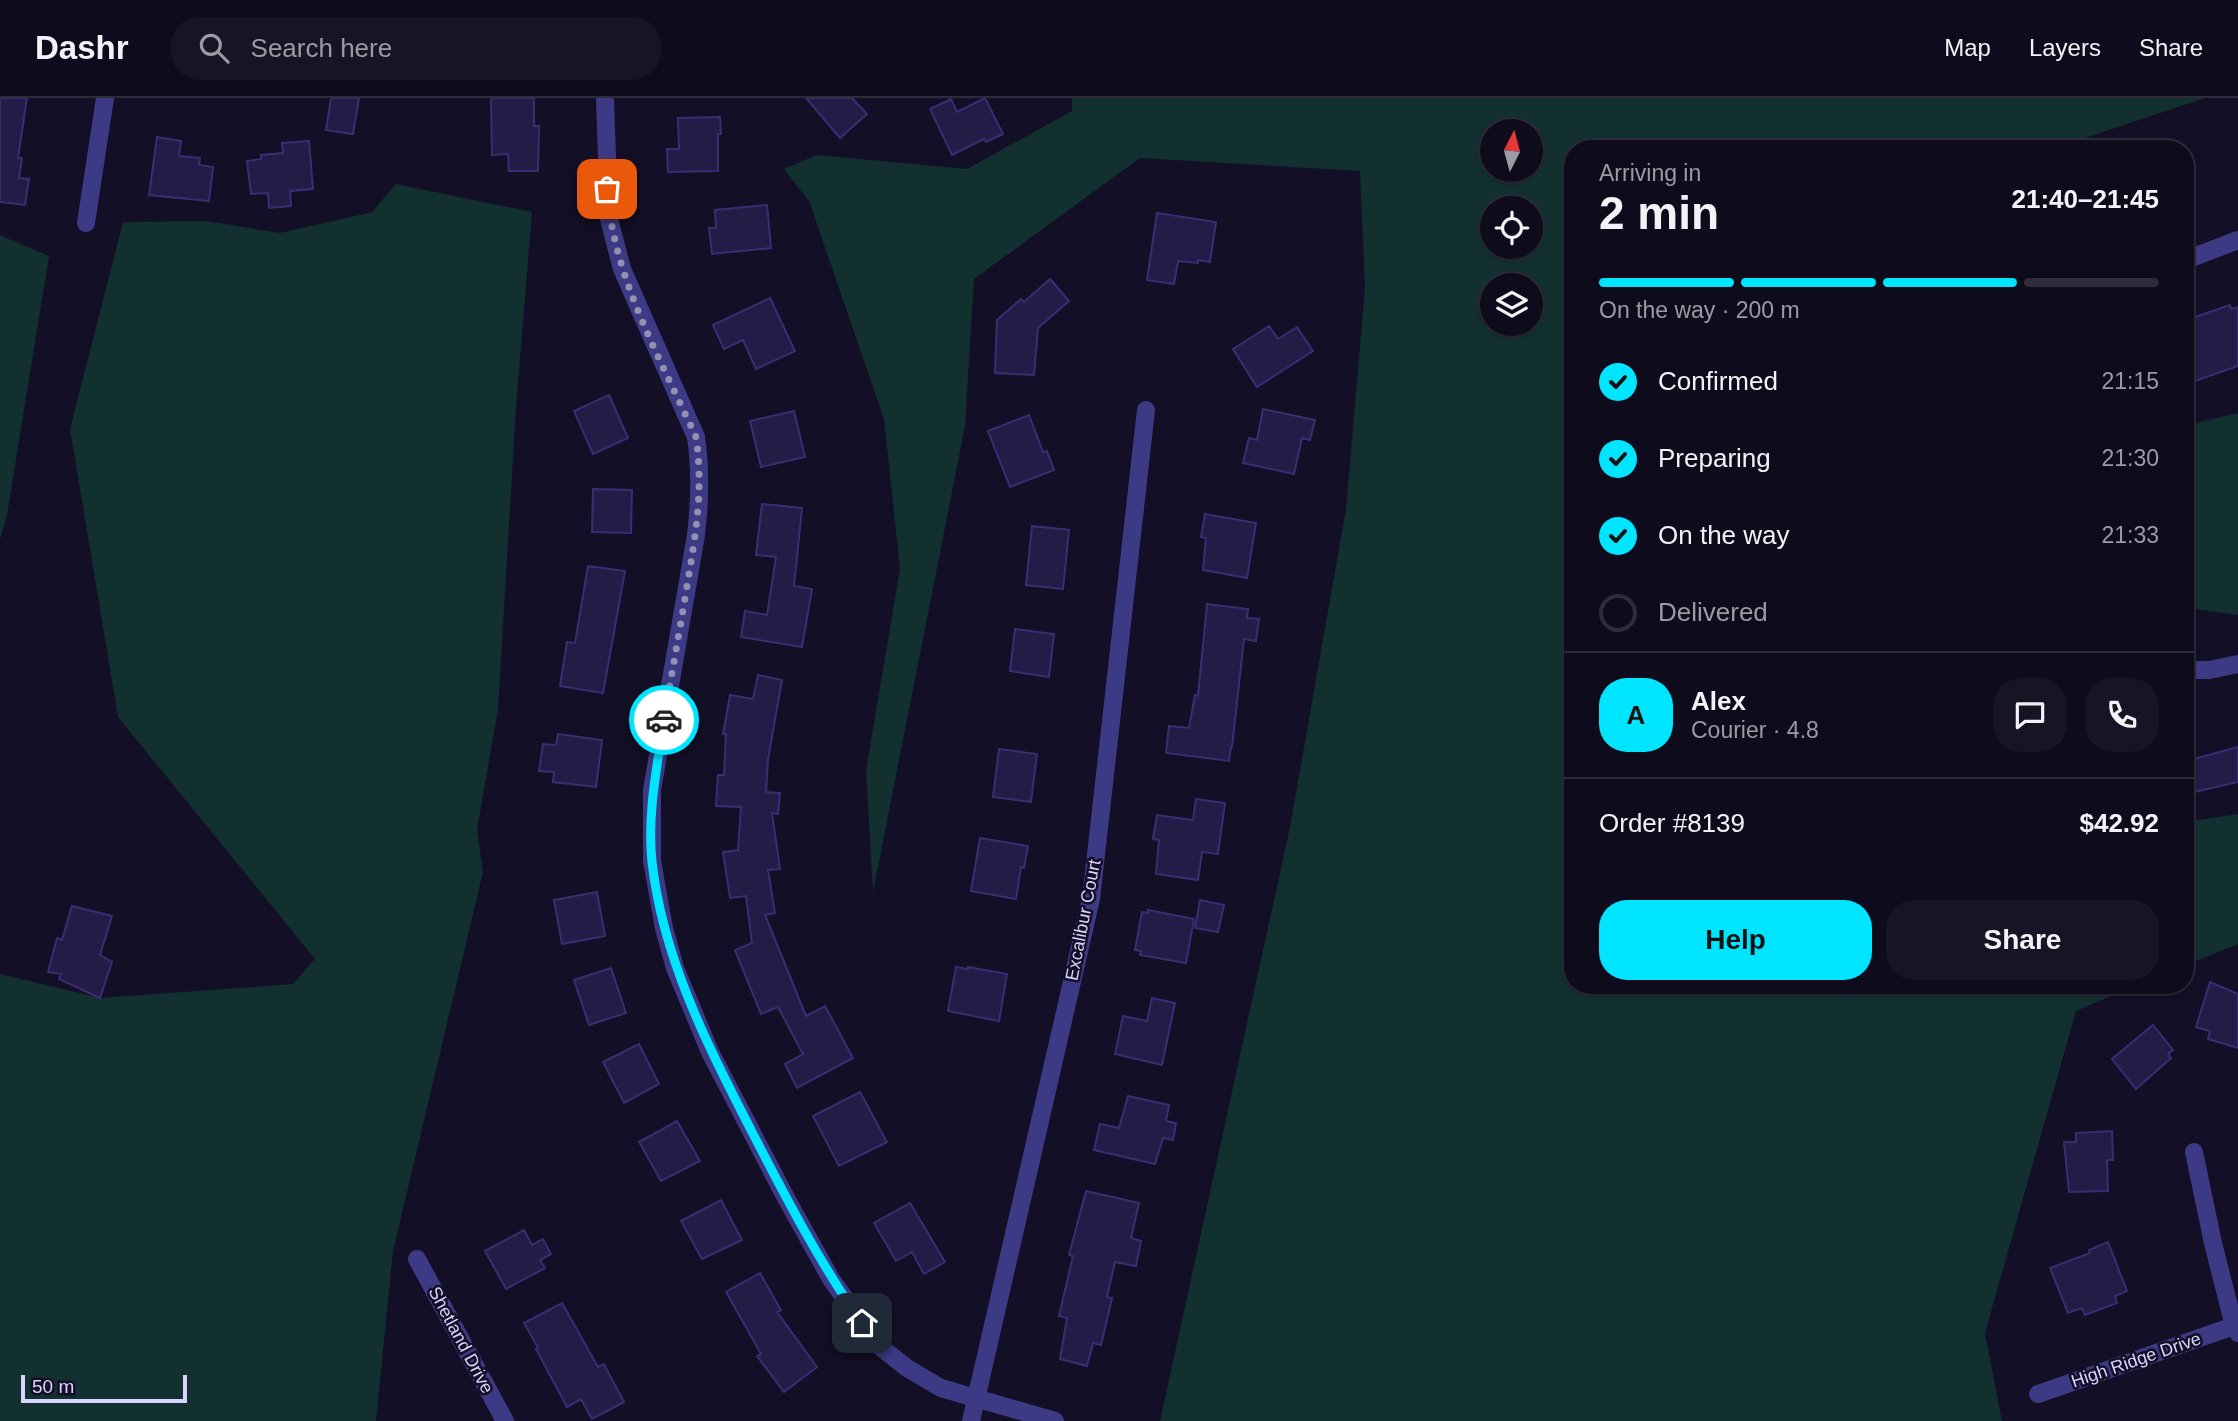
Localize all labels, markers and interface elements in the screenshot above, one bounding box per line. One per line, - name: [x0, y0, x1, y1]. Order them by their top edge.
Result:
- search box: [171, 17, 661, 80]
- text: Dashr: [35, 29, 129, 66]
- icon: search: [195, 29, 233, 67]
- text: Search here: [251, 33, 392, 63]
- text: Map: [1944, 34, 1991, 61]
- text: Layers: [2029, 34, 2101, 61]
- text: Share: [2139, 34, 2203, 61]
- north arrow: [1480, 119, 1544, 182]
- map controls: [1480, 119, 1543, 336]
- pin: [577, 159, 637, 219]
- text: Arriving in: [1599, 160, 1701, 186]
- icon: bag: [588, 170, 626, 208]
- text: 21:40–21:45: [2012, 184, 2159, 214]
- text: 2 min: [1599, 187, 1719, 239]
- button: locate: [1480, 196, 1543, 259]
- button: layers: [1480, 273, 1543, 336]
- text: On the way · 200 m: [1599, 297, 1800, 323]
- icon: check: [1599, 363, 1637, 401]
- text: Confirmed: [1658, 366, 1778, 396]
- text: 21:15: [2101, 368, 2159, 394]
- icon: check: [1599, 440, 1637, 478]
- text: Preparing: [1658, 443, 1771, 473]
- text: 21:30: [2101, 445, 2159, 471]
- icon: check: [1599, 517, 1637, 555]
- text: On the way: [1658, 520, 1790, 550]
- text: 21:33: [2101, 522, 2159, 548]
- text: Delivered: [1658, 597, 1768, 627]
- button: chat: [1993, 678, 2067, 752]
- button: phone: [2085, 678, 2159, 752]
- courier: [629, 685, 699, 755]
- text: Alex: [1691, 686, 1746, 716]
- text: A: [1627, 700, 1645, 730]
- icon: car: [645, 701, 683, 739]
- text: Courier · 4.8: [1691, 717, 1819, 743]
- text: Order #8139: [1599, 808, 1745, 838]
- text: $42.92: [2079, 808, 2159, 838]
- street label: Excalibur Court: [1061, 858, 1105, 982]
- button: Help: [1599, 900, 1872, 980]
- button: Share: [1886, 900, 2159, 980]
- street label: Shetland Drive: [424, 1283, 498, 1397]
- pin: [832, 1293, 892, 1353]
- icon: home: [843, 1304, 881, 1342]
- street label: High Ridge Drive: [2068, 1328, 2204, 1392]
- scale bar: [21, 1372, 187, 1404]
- text: 50 m: [32, 1376, 74, 1397]

